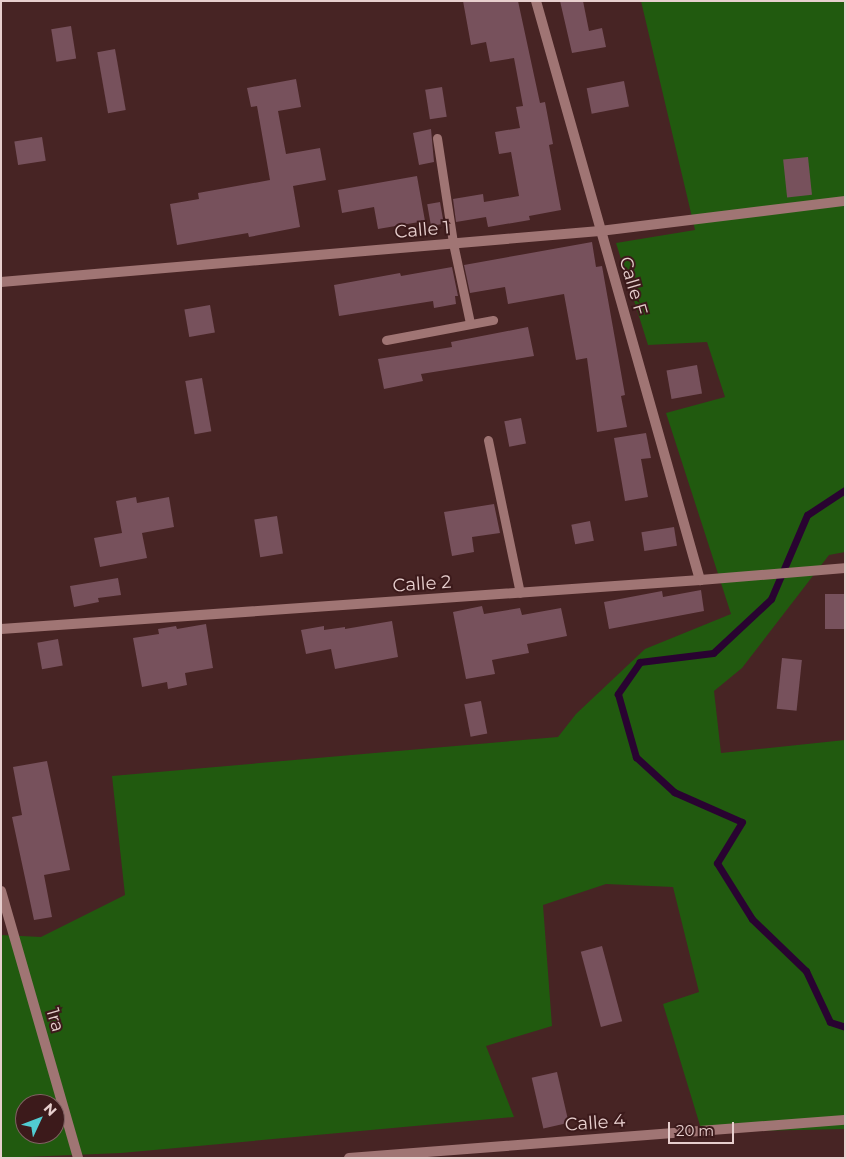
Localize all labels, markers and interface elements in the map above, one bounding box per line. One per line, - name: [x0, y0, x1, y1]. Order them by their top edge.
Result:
- street label: Calle 1: [394, 217, 450, 243]
- street label: Calle F: [614, 254, 652, 318]
- street label: Calle 2: [392, 571, 452, 597]
- street label: 1ra: [41, 1006, 69, 1034]
- north arrow: [15, 1094, 65, 1144]
- text: N: [40, 1099, 61, 1120]
- street label: Calle 4: [564, 1110, 626, 1136]
- scale bar: [671, 1112, 737, 1144]
- text: 20 m: [676, 1121, 714, 1140]

